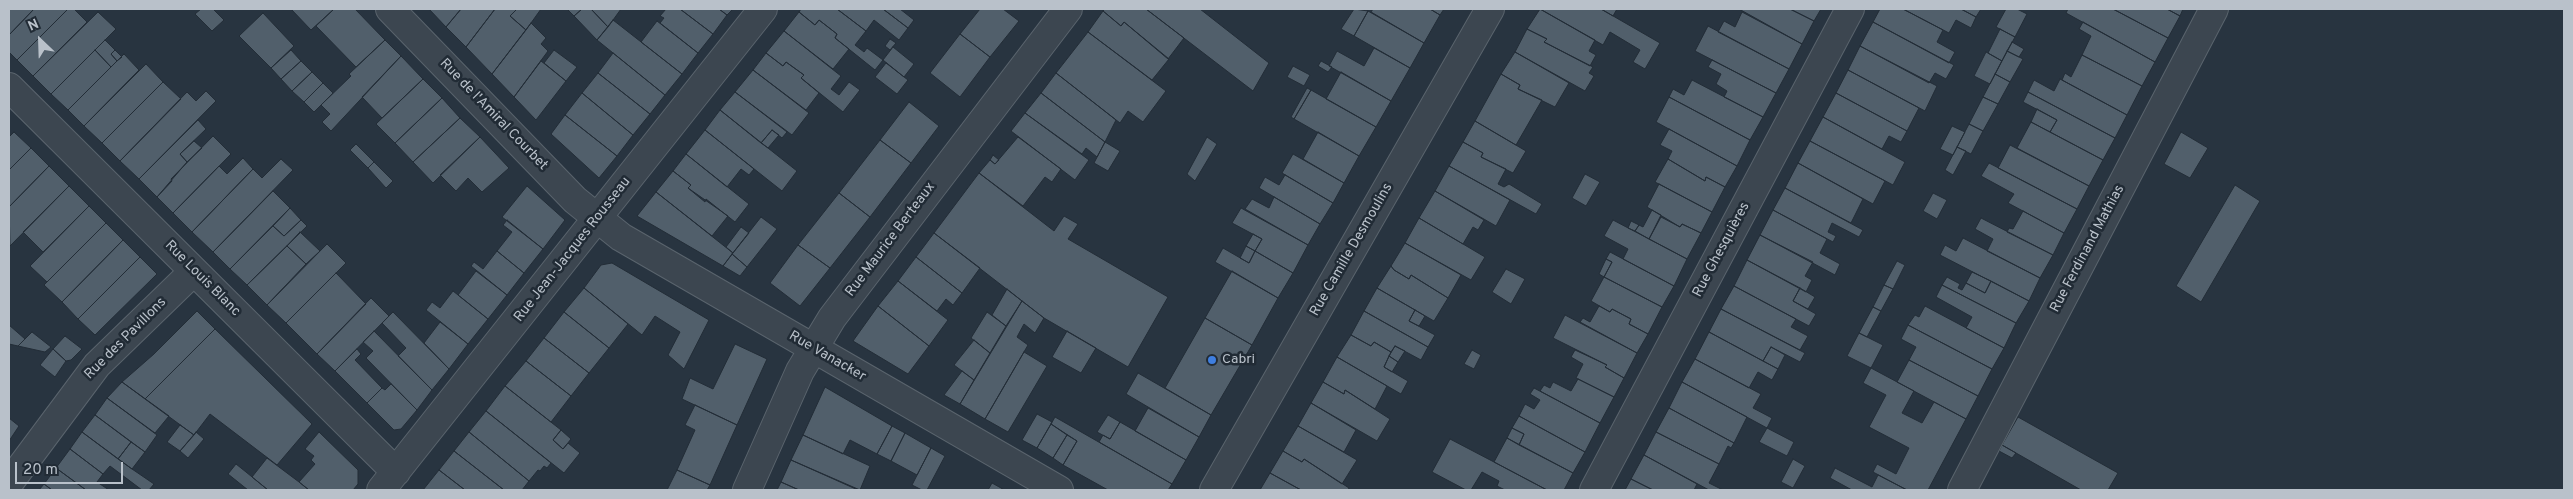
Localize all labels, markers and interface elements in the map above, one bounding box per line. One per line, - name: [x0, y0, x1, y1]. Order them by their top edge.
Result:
- north arrow: [15, 15, 65, 65]
- text: N: [26, 16, 42, 36]
- street label: Rue de l'Amiral Courbet: [435, 56, 551, 174]
- street label: Rue Jean-Jacques Rousseau: [511, 174, 635, 326]
- street label: Rue Maurice Berteaux: [843, 180, 939, 300]
- street label: Rue Camille Desmoulins: [1307, 181, 1397, 319]
- street label: Rue Ferdinand Mathias: [2047, 182, 2129, 316]
- street label: Rue Ghesquières: [1690, 200, 1754, 300]
- street label: Rue Louis Blanc: [161, 238, 243, 320]
- street label: Rue des Pavillons: [82, 295, 170, 383]
- street label: Rue Vanacker: [786, 328, 868, 386]
- place label: Cabri: [1222, 352, 1255, 368]
- marker: Cabri: [1206, 354, 1218, 366]
- scale bar: [18, 452, 125, 484]
- text: 20 m: [23, 461, 58, 480]

